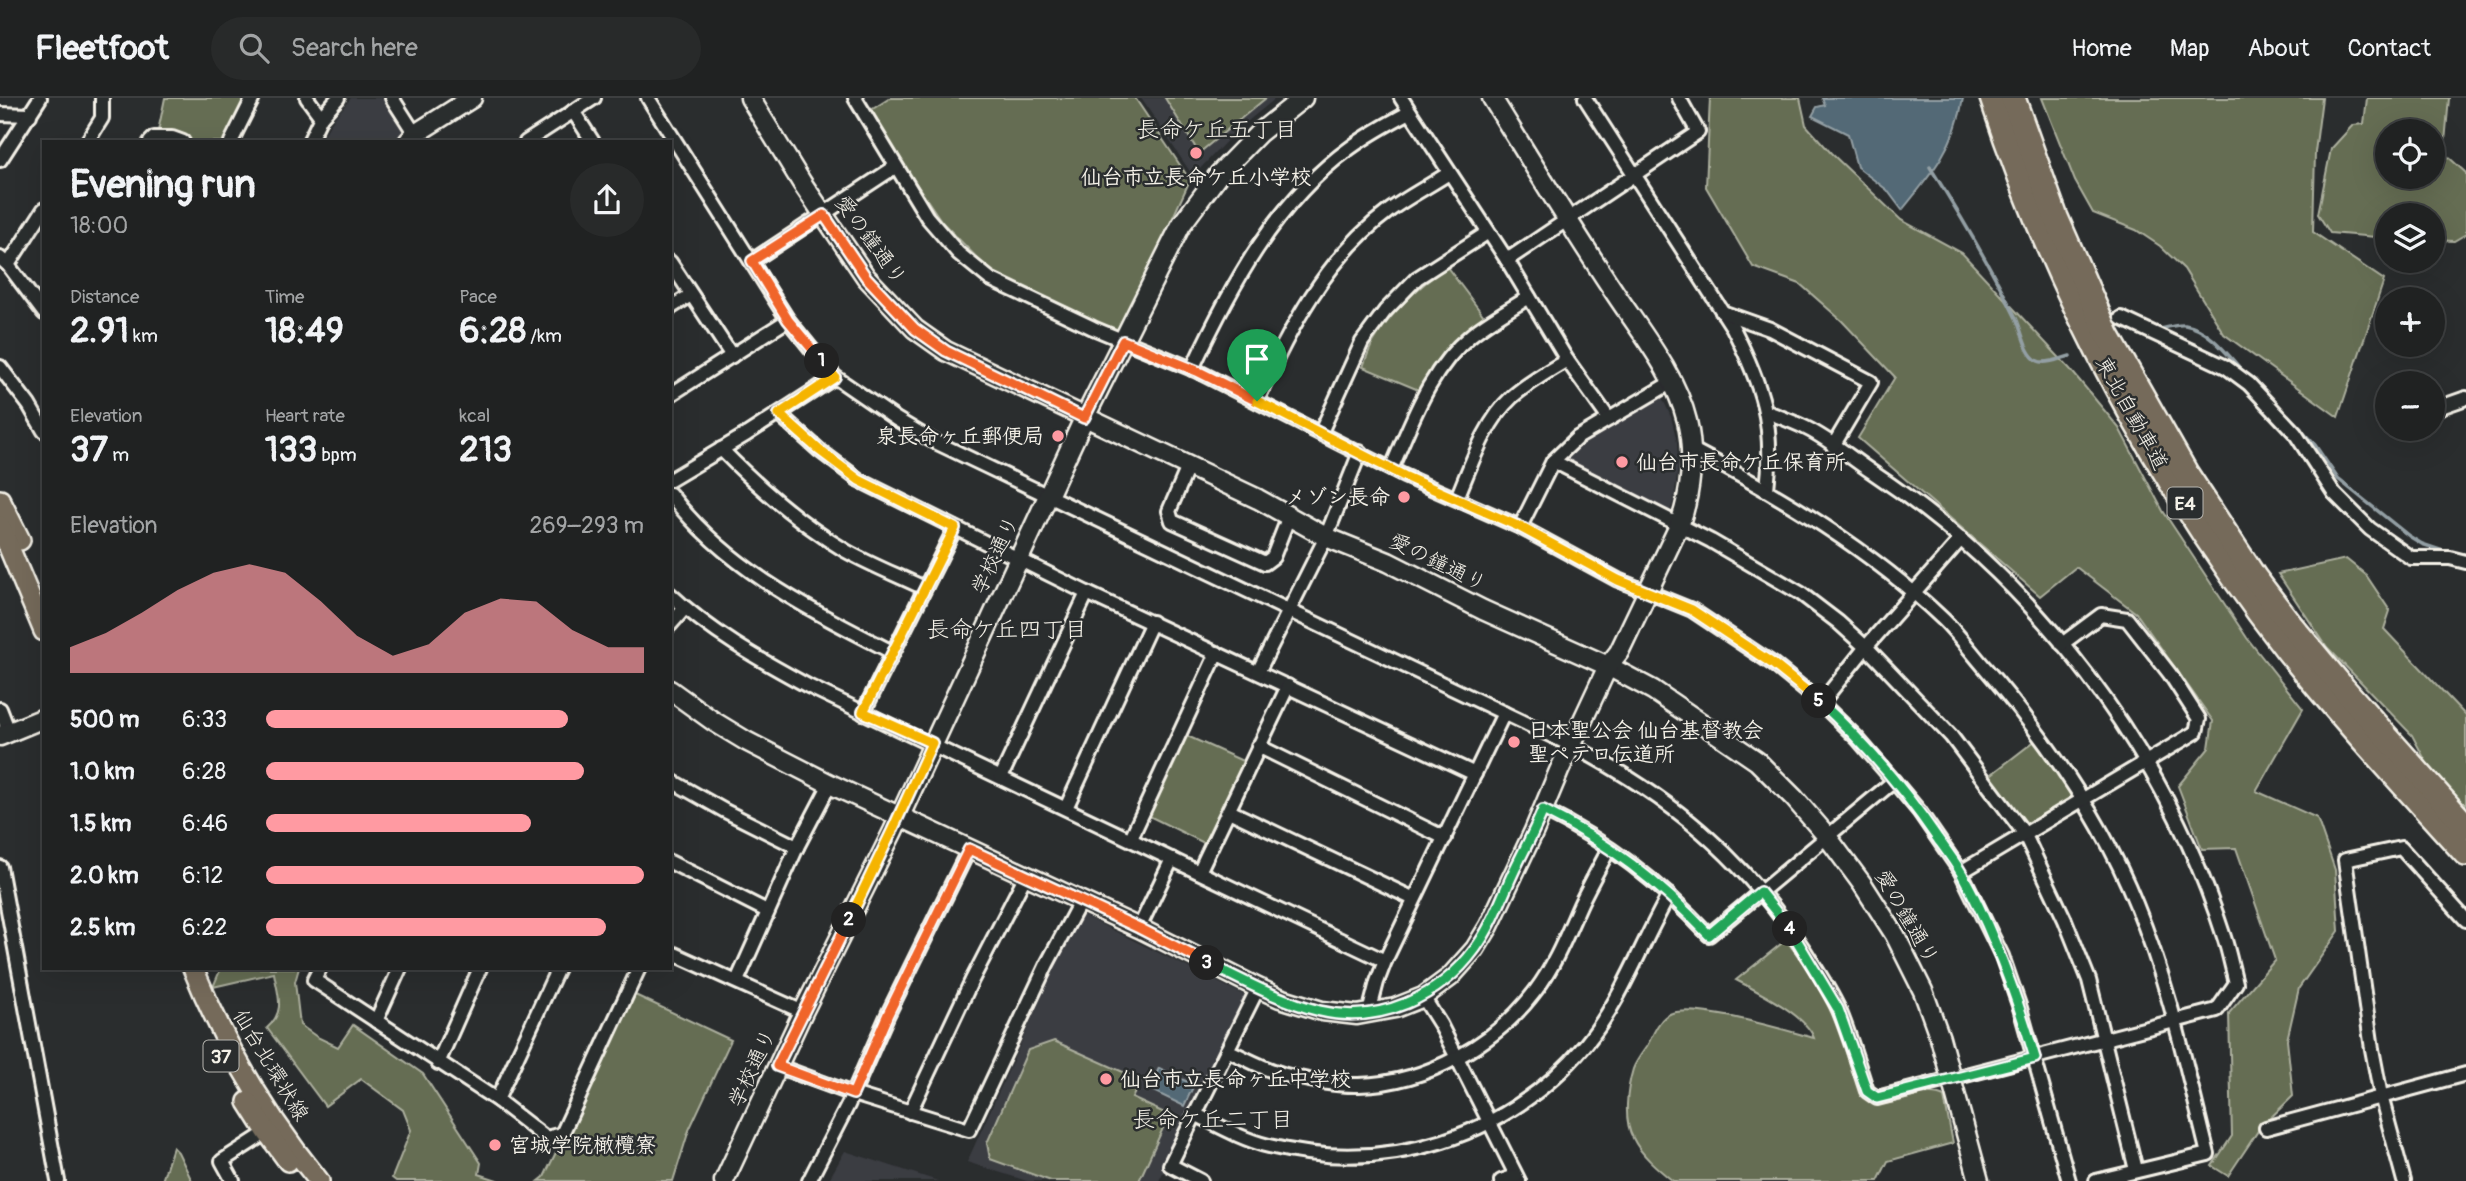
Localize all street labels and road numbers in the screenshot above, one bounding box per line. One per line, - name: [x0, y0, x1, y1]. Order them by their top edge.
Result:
- street label: 愛の鐘通り: [829, 190, 912, 291]
- street label: 東北自動車道: [2089, 352, 2174, 475]
- road number: E4: [2168, 488, 2202, 518]
- street label: 学校通り: [965, 511, 1025, 599]
- street label: 愛の鐘通り: [1385, 527, 1491, 598]
- street label: 愛の鐘通り: [1869, 865, 1945, 969]
- street label: 仙台北環状線: [227, 1004, 315, 1126]
- street label: 学校通り: [722, 1024, 782, 1112]
- road number: 37: [204, 1040, 238, 1072]

